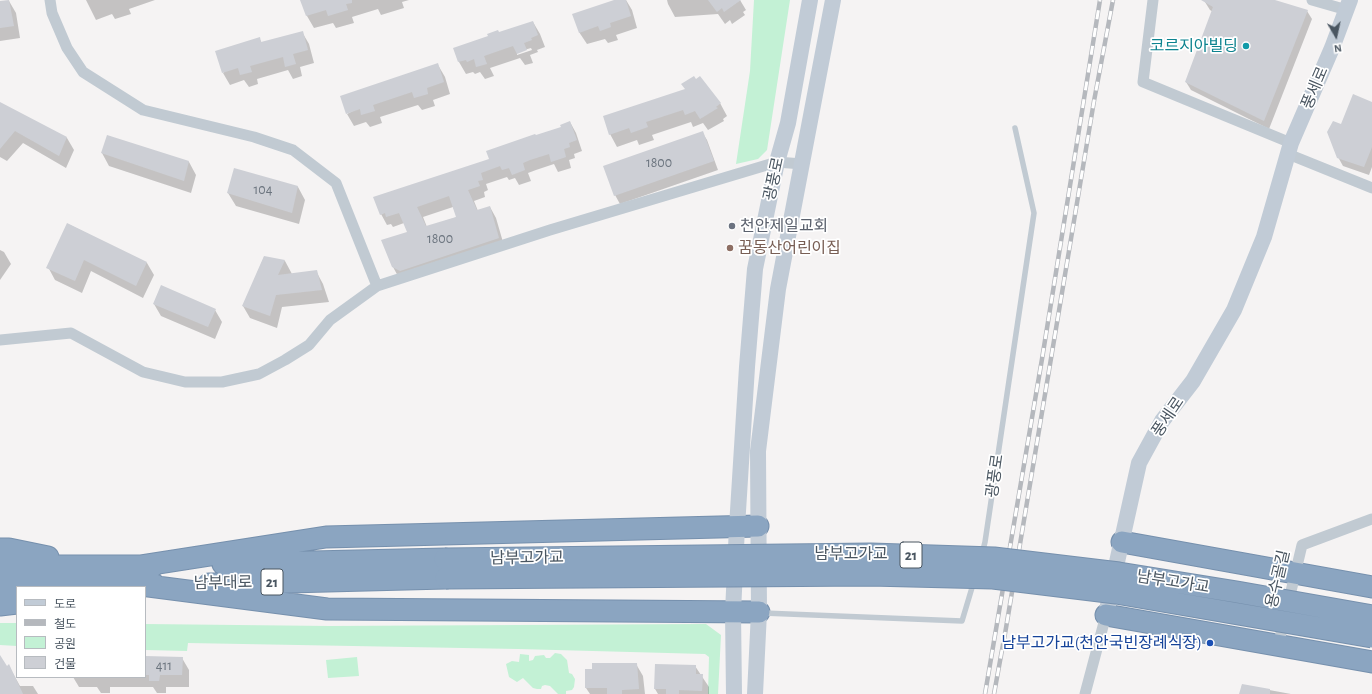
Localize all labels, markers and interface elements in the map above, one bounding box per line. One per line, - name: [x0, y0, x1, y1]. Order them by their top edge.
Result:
- north arrow: [1316, 16, 1356, 56]
- place label: 코르지아빌딩: [1150, 36, 1238, 56]
- marker: 코르지아빌딩: [1241, 41, 1251, 51]
- text: N: [1333, 42, 1343, 54]
- street label: 풍세로: [1298, 64, 1332, 112]
- house number: 1800: [646, 155, 672, 171]
- street label: 광풍로: [760, 155, 788, 203]
- house number: 104: [254, 182, 272, 198]
- place label: 천안제일교회: [740, 216, 828, 236]
- marker: 천안제일교회: [727, 221, 737, 231]
- house number: 1800: [427, 231, 453, 247]
- place label: 꿈동산어린이집: [738, 238, 841, 258]
- marker: 꿈동산어린이집: [725, 243, 735, 253]
- street label: 풍세로: [1148, 393, 1188, 441]
- street label: 광풍로: [982, 453, 1008, 499]
- road number: 21: [900, 542, 922, 568]
- street label: 남부고가교: [814, 544, 888, 564]
- street label: 남부고가교: [490, 548, 564, 568]
- street label: 용수골길: [1262, 548, 1294, 610]
- street label: 남부고가교: [1135, 567, 1211, 597]
- road number: 21: [261, 569, 283, 595]
- street label: 남부대로: [193, 573, 253, 593]
- legend: [16, 586, 146, 678]
- text: 도로: [54, 598, 76, 610]
- text: 철도: [54, 618, 76, 630]
- place label: 남부고가교(천안국빈장례식장): [1001, 633, 1202, 653]
- text: 공원: [54, 638, 76, 650]
- marker: 남부고가교(천안국빈장례식장): [1205, 638, 1215, 648]
- text: 건물: [54, 658, 76, 670]
- house number: 411: [156, 658, 172, 674]

